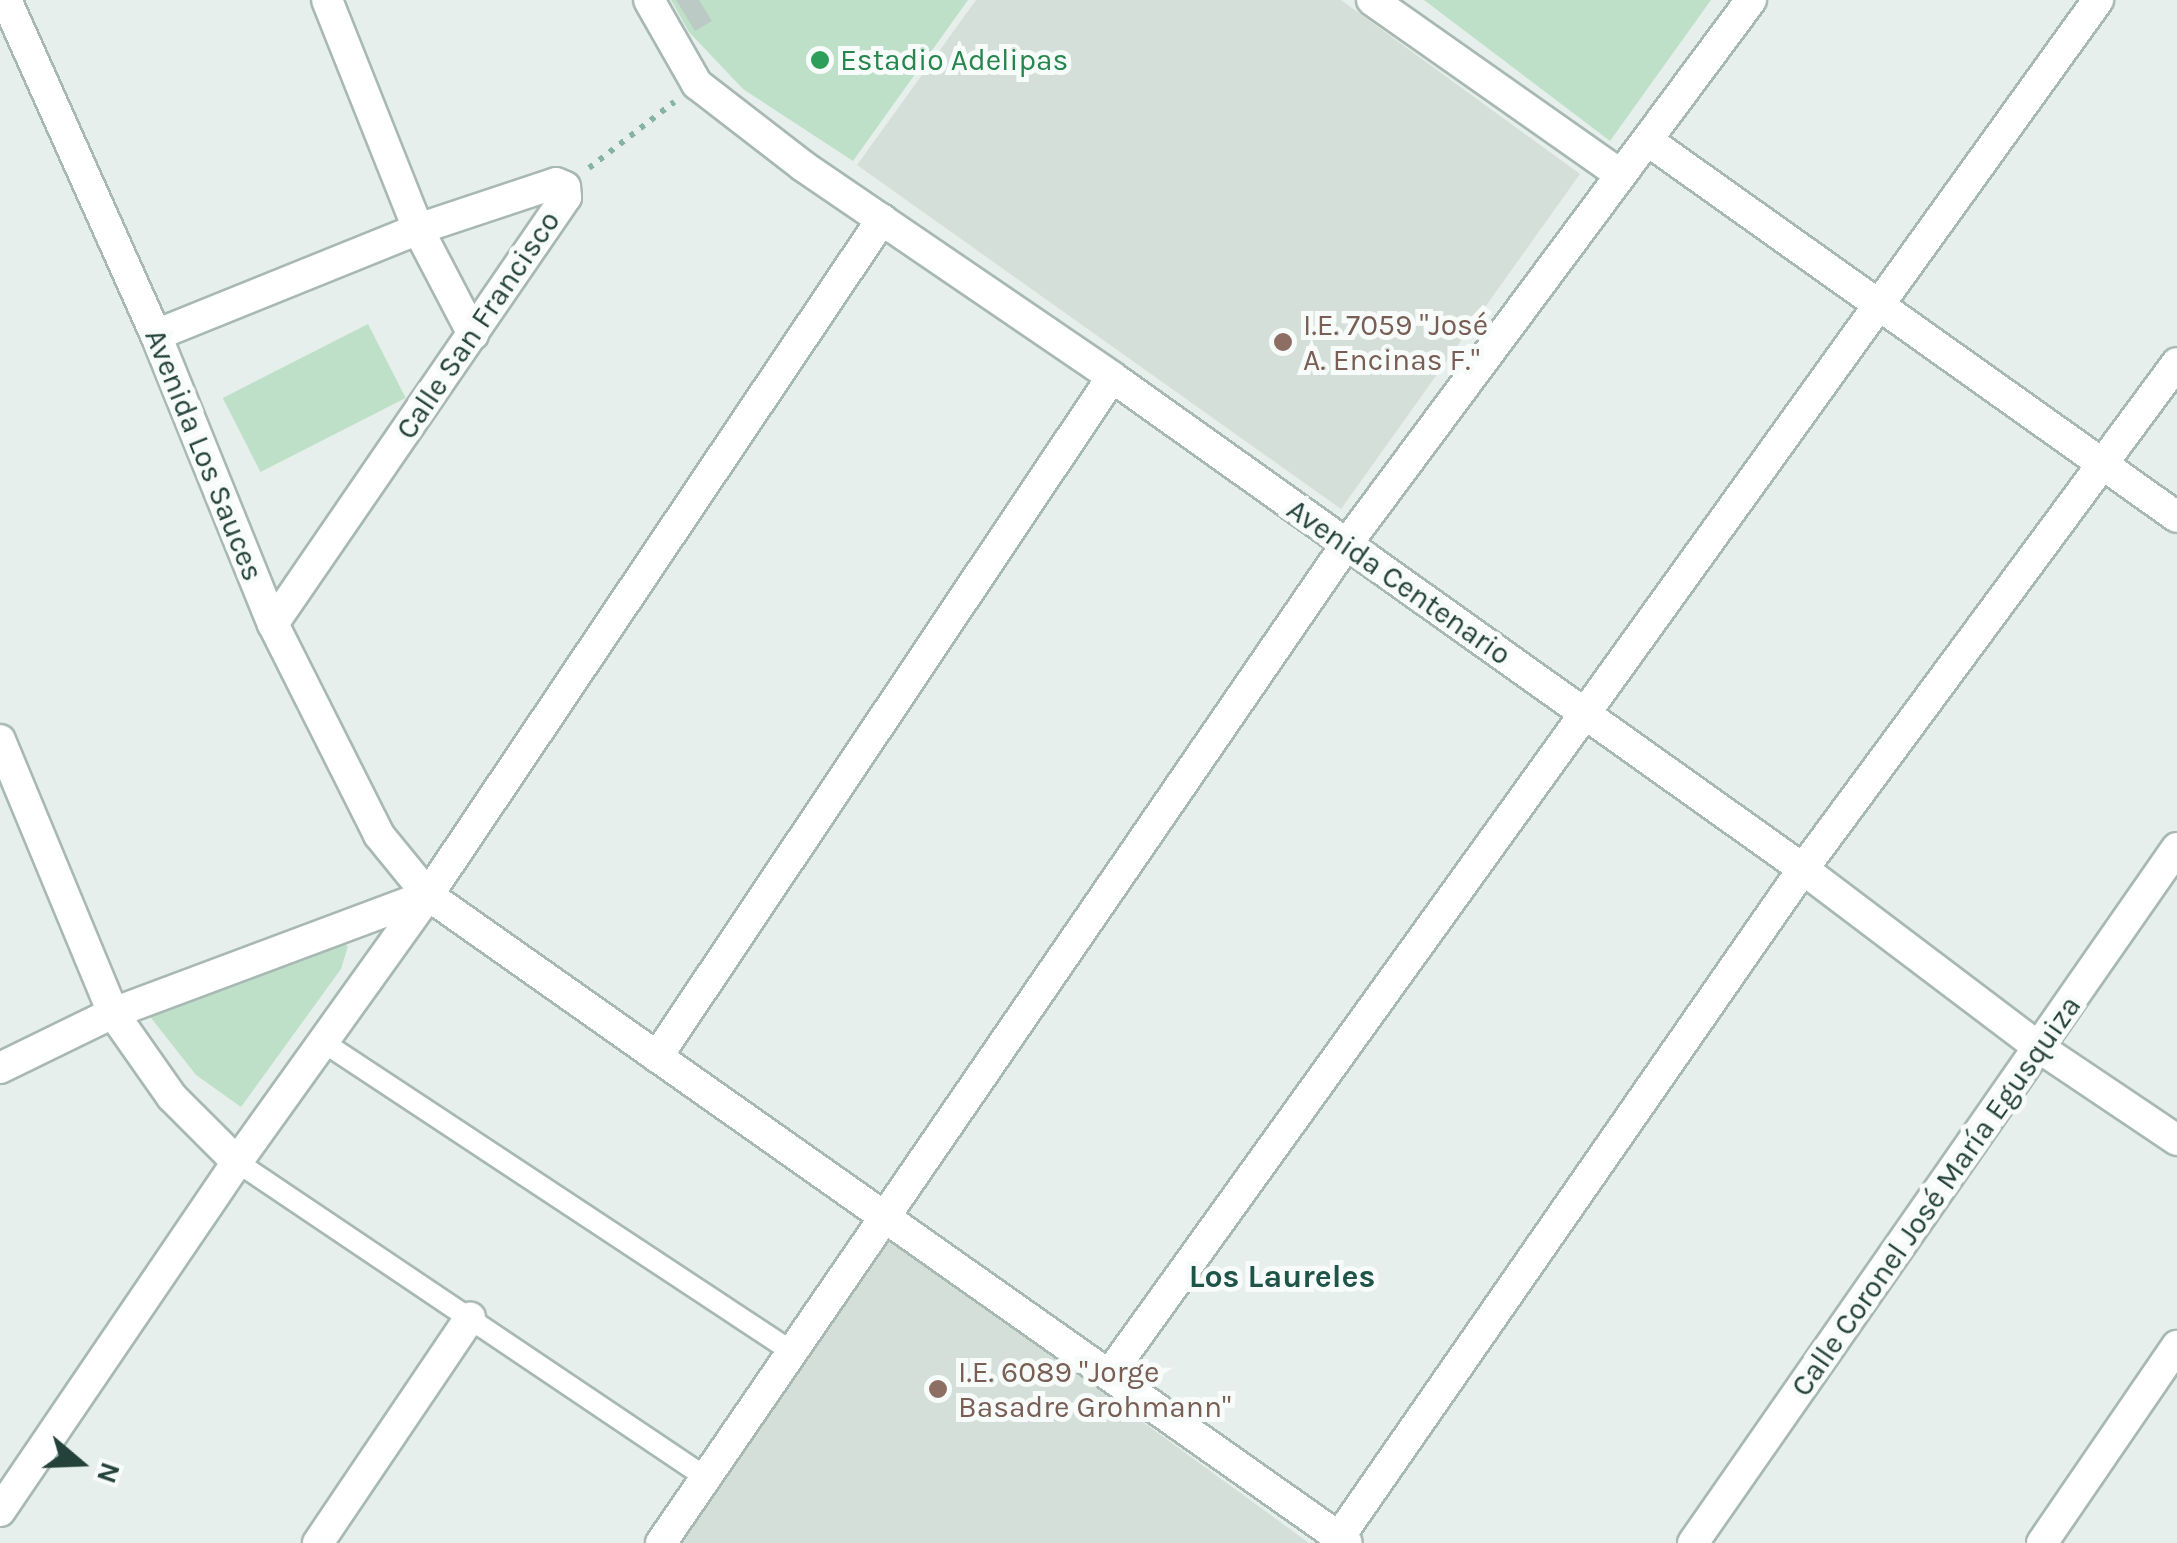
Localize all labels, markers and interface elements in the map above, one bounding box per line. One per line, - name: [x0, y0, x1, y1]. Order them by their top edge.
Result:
- place label: Estadio Adelipas: [840, 42, 1068, 78]
- marker: Estadio Adelipas: [809, 49, 831, 71]
- street label: Calle San Francisco: [388, 204, 568, 446]
- place label: I.E. 7059 "José A. Encinas F.": [1303, 307, 1488, 378]
- street label: Avenida Los Sauces: [137, 324, 271, 586]
- marker: I.E. 7059 "José A. Encinas F.": [1272, 331, 1294, 353]
- street label: Avenida Centenario: [1280, 491, 1518, 673]
- street label: Calle Coronel José María Egusquiza: [1783, 989, 2089, 1403]
- district label: Los Laureles: [1189, 1258, 1375, 1296]
- place label: I.E. 6089 "Jorge Basadre Grohmann": [958, 1354, 1231, 1424]
- marker: I.E. 6089 "Jorge Basadre Grohmann": [927, 1378, 949, 1400]
- north arrow: [30, 1413, 130, 1513]
- text: N: [90, 1458, 128, 1488]

